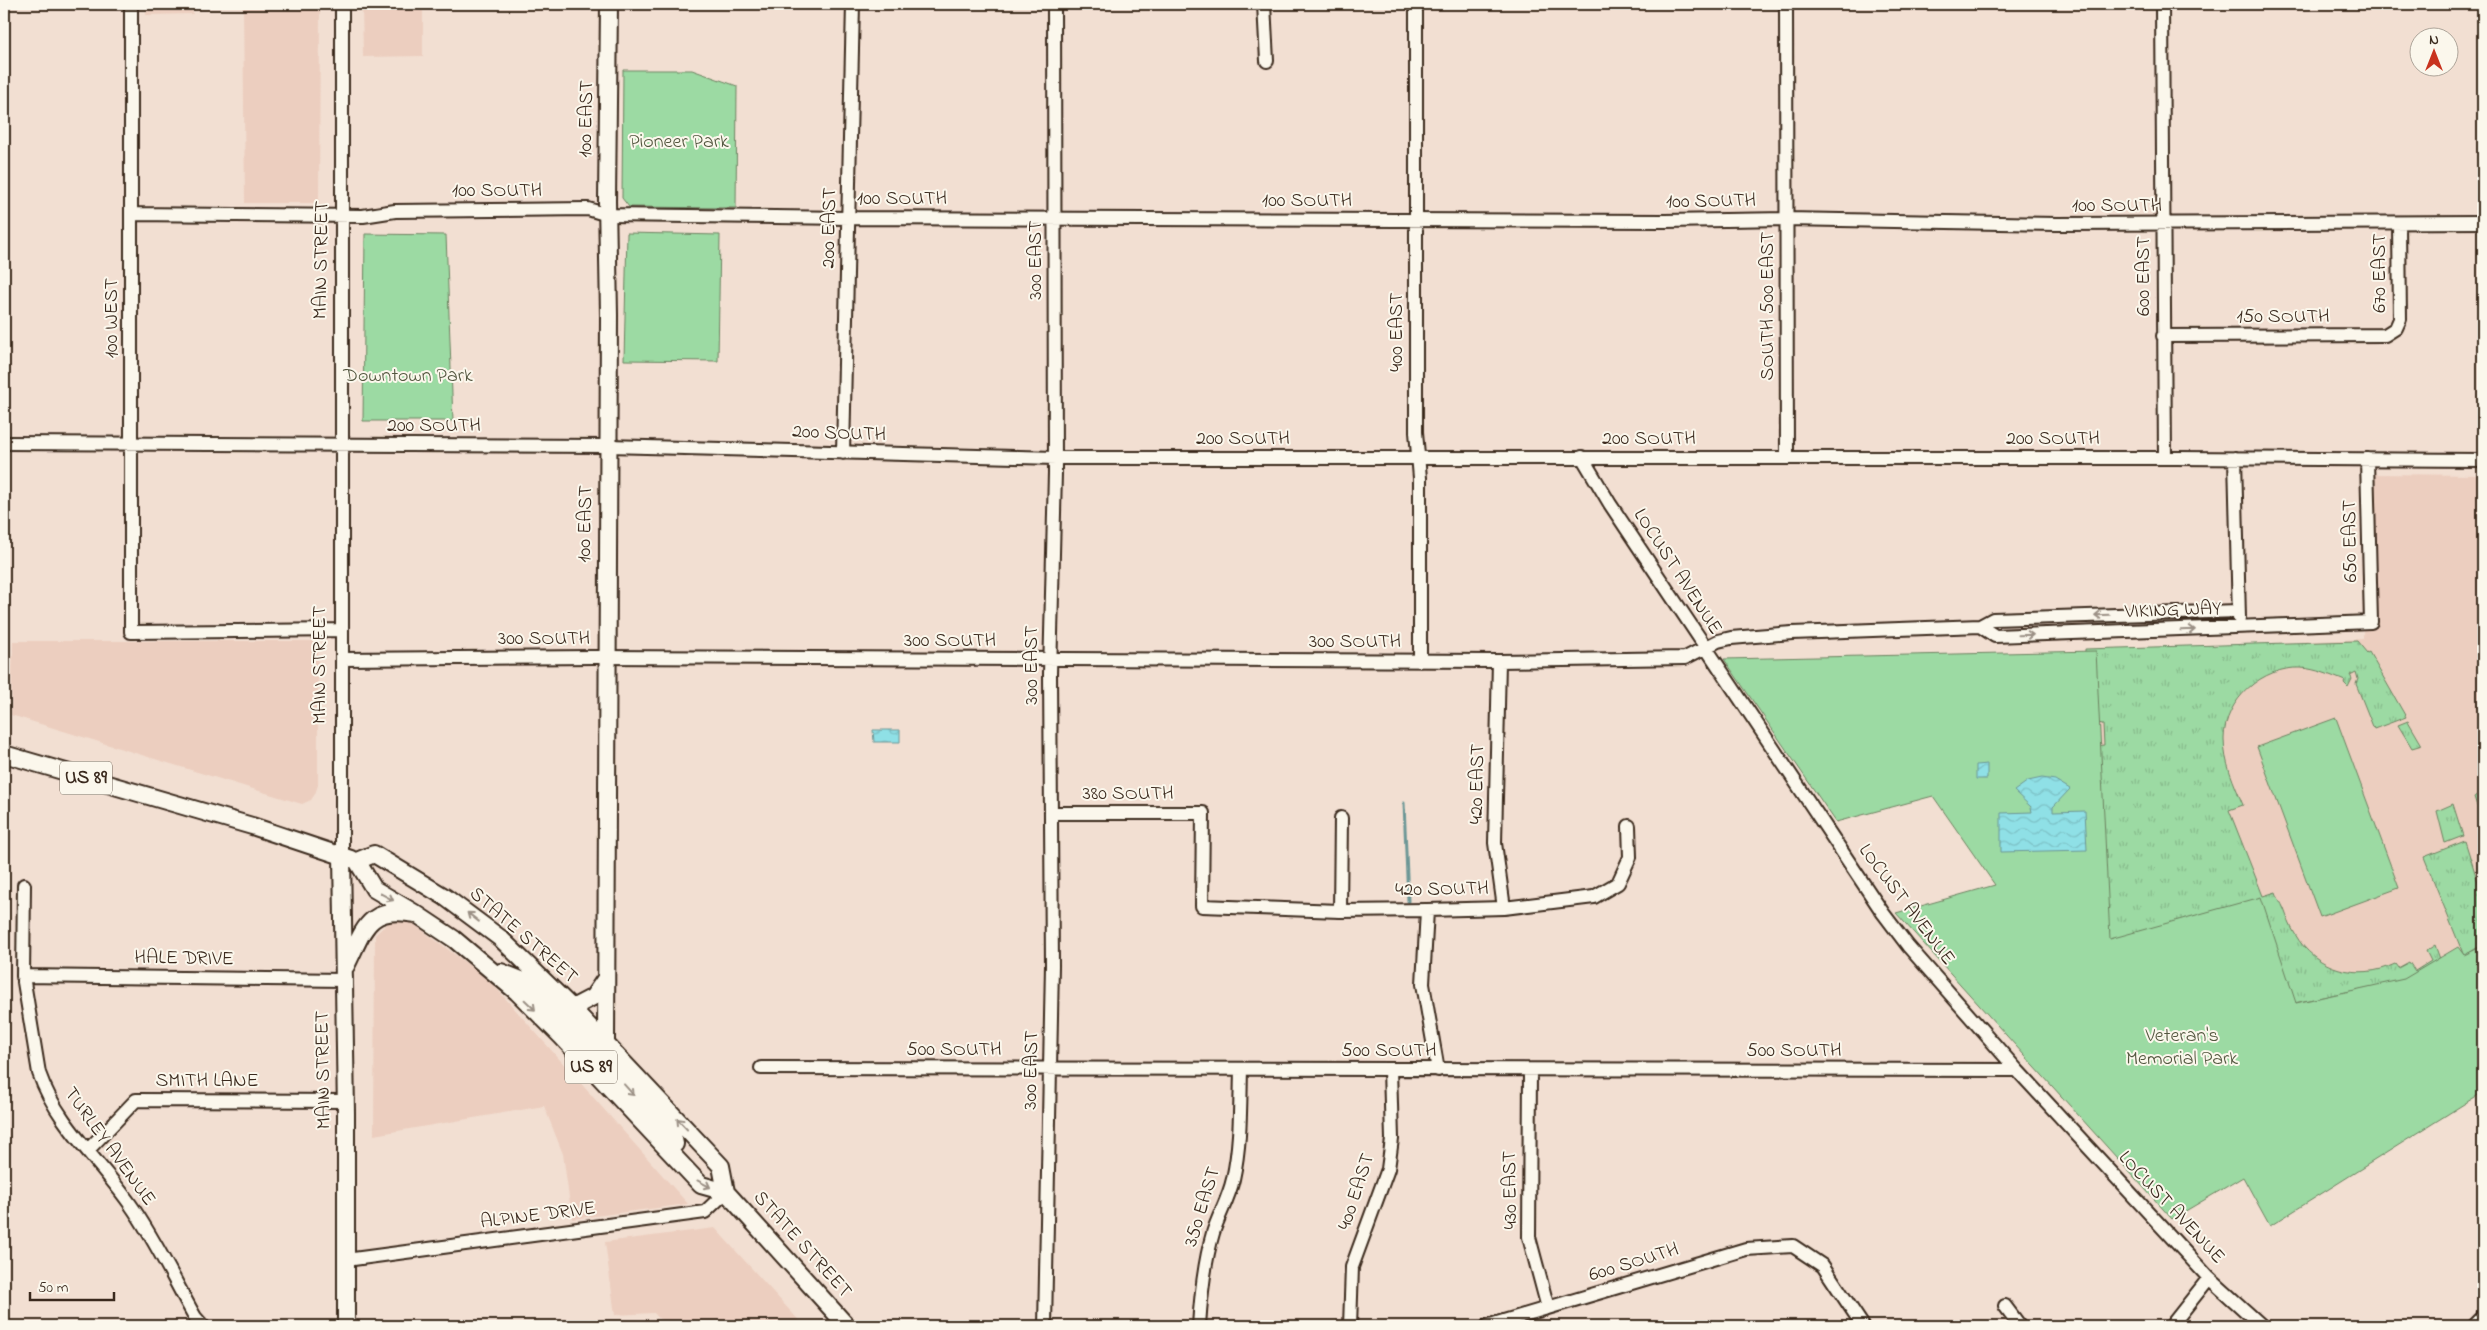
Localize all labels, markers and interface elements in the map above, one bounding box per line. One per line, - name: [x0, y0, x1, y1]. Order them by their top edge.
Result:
- north arrow: [2410, 28, 2460, 78]
- text: N: [2429, 30, 2439, 51]
- street label: 100 EAST: [572, 80, 602, 158]
- park label: Pioneer Park: [629, 128, 729, 157]
- street label: 100 SOUTH: [452, 177, 542, 206]
- street label: 100 SOUTH: [857, 185, 947, 214]
- street label: 200 EAST: [815, 187, 845, 269]
- street label: 100 SOUTH: [1262, 187, 1352, 216]
- street label: 100 SOUTH: [1666, 187, 1756, 217]
- street label: 100 SOUTH: [2072, 192, 2162, 221]
- street label: MAIN STREET: [306, 200, 338, 320]
- street label: 300 EAST: [1022, 220, 1051, 300]
- street label: SOUTH 500 EAST: [1754, 231, 1783, 381]
- street label: 670 EAST: [2366, 233, 2395, 313]
- street label: 600 EAST: [2130, 236, 2159, 316]
- street label: 100 WEST: [98, 278, 127, 358]
- street label: 400 EAST: [1383, 292, 1412, 372]
- street label: 150 SOUTH: [2236, 303, 2330, 332]
- park label: Downtown Park: [342, 362, 473, 391]
- street label: 200 SOUTH: [387, 412, 481, 441]
- street label: 200 SOUTH: [792, 418, 886, 450]
- street label: 200 SOUTH: [1196, 425, 1290, 454]
- street label: 200 SOUTH: [1602, 425, 1696, 454]
- street label: 200 SOUTH: [2006, 425, 2100, 454]
- street label: 100 EAST: [571, 485, 601, 563]
- street label: 650 EAST: [2336, 499, 2366, 583]
- street label: LOCUST AVENUE: [1625, 503, 1729, 641]
- street label: VIKING WAY: [2123, 595, 2222, 627]
- street label: MAIN STREET: [306, 606, 335, 724]
- one-way arrow: [2094, 611, 2110, 620]
- street label: 300 SOUTH: [498, 625, 590, 654]
- street label: 300 EAST: [1018, 625, 1047, 705]
- one-way arrow: [2180, 625, 2196, 635]
- street label: 300 SOUTH: [904, 627, 996, 656]
- street label: 300 SOUTH: [1309, 628, 1401, 657]
- one-way arrow: [2017, 630, 2033, 640]
- street label: 420 EAST: [1463, 743, 1493, 825]
- road number: US 89: [60, 761, 112, 794]
- street label: 380 SOUTH: [1082, 780, 1174, 809]
- street label: LOCUST AVENUE: [1851, 838, 1961, 972]
- street label: 420 SOUTH: [1395, 875, 1489, 905]
- street label: STATE STREET: [462, 880, 584, 992]
- one-way arrow: [379, 893, 394, 902]
- one-way arrow: [466, 912, 480, 922]
- street label: HALE DRIVE: [134, 944, 234, 974]
- one-way arrow: [524, 999, 537, 1011]
- street label: MAIN STREET: [308, 1010, 340, 1130]
- park label: Veteran's Memorial Park: [2126, 1022, 2238, 1074]
- street label: 300 EAST: [1017, 1030, 1047, 1110]
- street label: 500 SOUTH: [906, 1036, 1002, 1065]
- street label: 500 SOUTH: [1341, 1037, 1437, 1066]
- street label: 500 SOUTH: [1746, 1037, 1842, 1066]
- road number: US 89: [565, 1050, 617, 1084]
- street label: SMITH LANE: [155, 1067, 259, 1096]
- street label: TURLEY AVENUE: [56, 1081, 162, 1213]
- one-way arrow: [623, 1084, 635, 1097]
- one-way arrow: [676, 1118, 688, 1131]
- street label: LOCUST AVENUE: [2111, 1145, 2231, 1271]
- street label: 400 EAST: [1331, 1150, 1383, 1234]
- street label: 430 EAST: [1496, 1150, 1526, 1230]
- street label: 350 EAST: [1177, 1164, 1229, 1250]
- one-way arrow: [697, 1179, 712, 1189]
- street label: STATE STREET: [746, 1185, 858, 1305]
- street label: ALPINE DRIVE: [479, 1195, 597, 1237]
- street label: 600 SOUTH: [1585, 1236, 1683, 1290]
- scale bar: [30, 1270, 114, 1302]
- text: 50 m: [38, 1277, 69, 1299]

